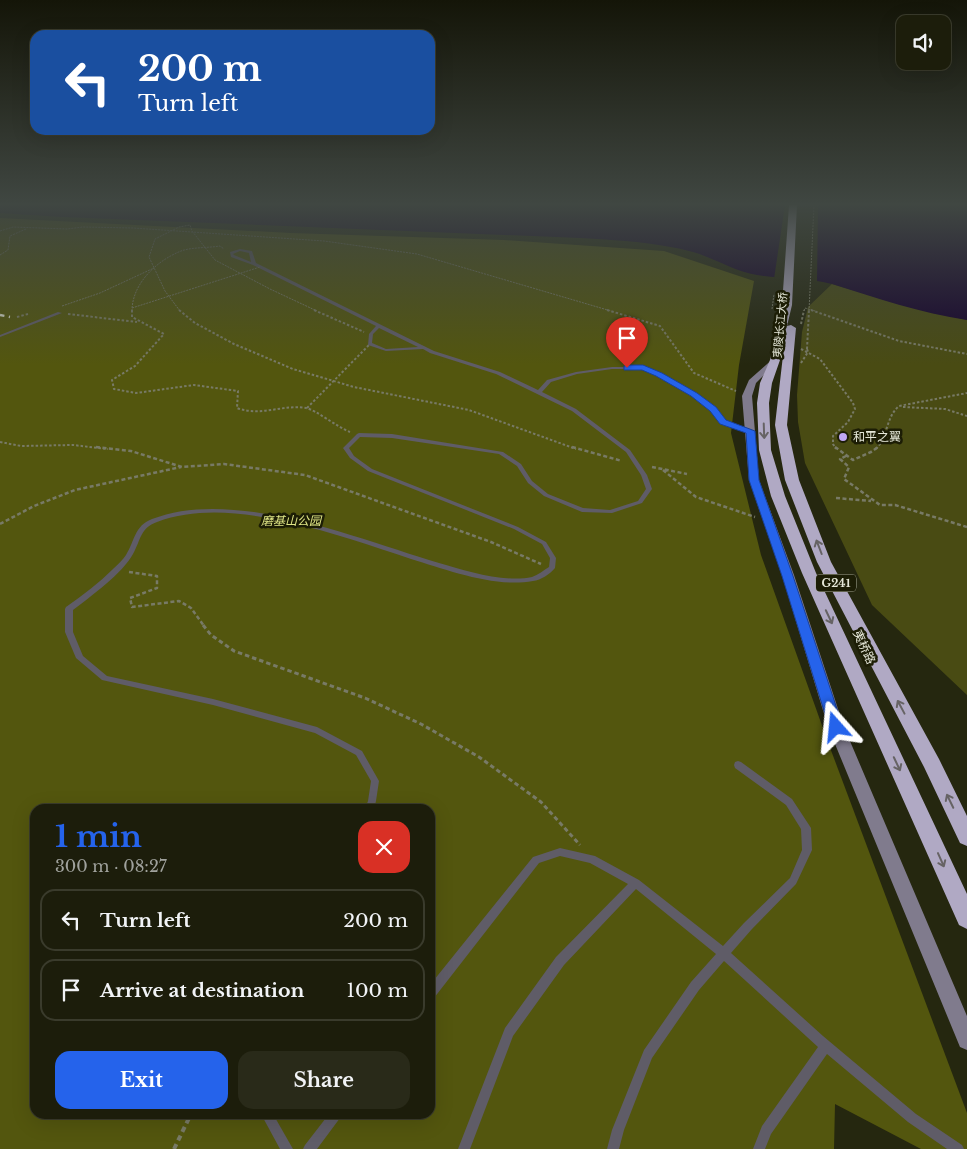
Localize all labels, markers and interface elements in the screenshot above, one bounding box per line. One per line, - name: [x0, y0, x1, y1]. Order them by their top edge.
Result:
- map controls: [896, 15, 951, 70]
- button: sound: [896, 15, 951, 70]
- text: 200 m: [138, 47, 262, 90]
- icon: left: [55, 50, 120, 115]
- text: Turn left: [138, 90, 238, 117]
- street label: 夷陵长江大桥: [770, 292, 790, 358]
- pin: [606, 317, 648, 368]
- icon: arrive: [613, 324, 641, 352]
- one-way arrow: [759, 423, 769, 439]
- place label: 和平之翼: [853, 429, 901, 444]
- marker: 和平之翼: [837, 431, 849, 443]
- park label: 磨基山公园: [261, 513, 323, 528]
- one-way arrow: [813, 540, 823, 555]
- road number: G241: [816, 574, 856, 592]
- one-way arrow: [825, 609, 835, 624]
- street label: 夷桥路: [850, 627, 879, 666]
- position arrow: [809, 700, 861, 752]
- one-way arrow: [896, 700, 905, 715]
- one-way arrow: [893, 756, 902, 771]
- one-way arrow: [944, 794, 954, 809]
- text: 1 min: [55, 818, 142, 855]
- button: close: [358, 821, 410, 873]
- one-way arrow: [936, 853, 946, 868]
- text: 300 m · 08:27: [55, 856, 167, 876]
- icon: left: [57, 906, 85, 934]
- text: Turn left: [100, 909, 191, 932]
- text: 200 m: [343, 909, 408, 932]
- icon: arrive: [57, 976, 85, 1004]
- text: Arrive at destination: [100, 979, 304, 1002]
- text: 100 m: [347, 979, 408, 1002]
- button: Exit: [55, 1051, 228, 1109]
- button: Share: [238, 1051, 410, 1109]

